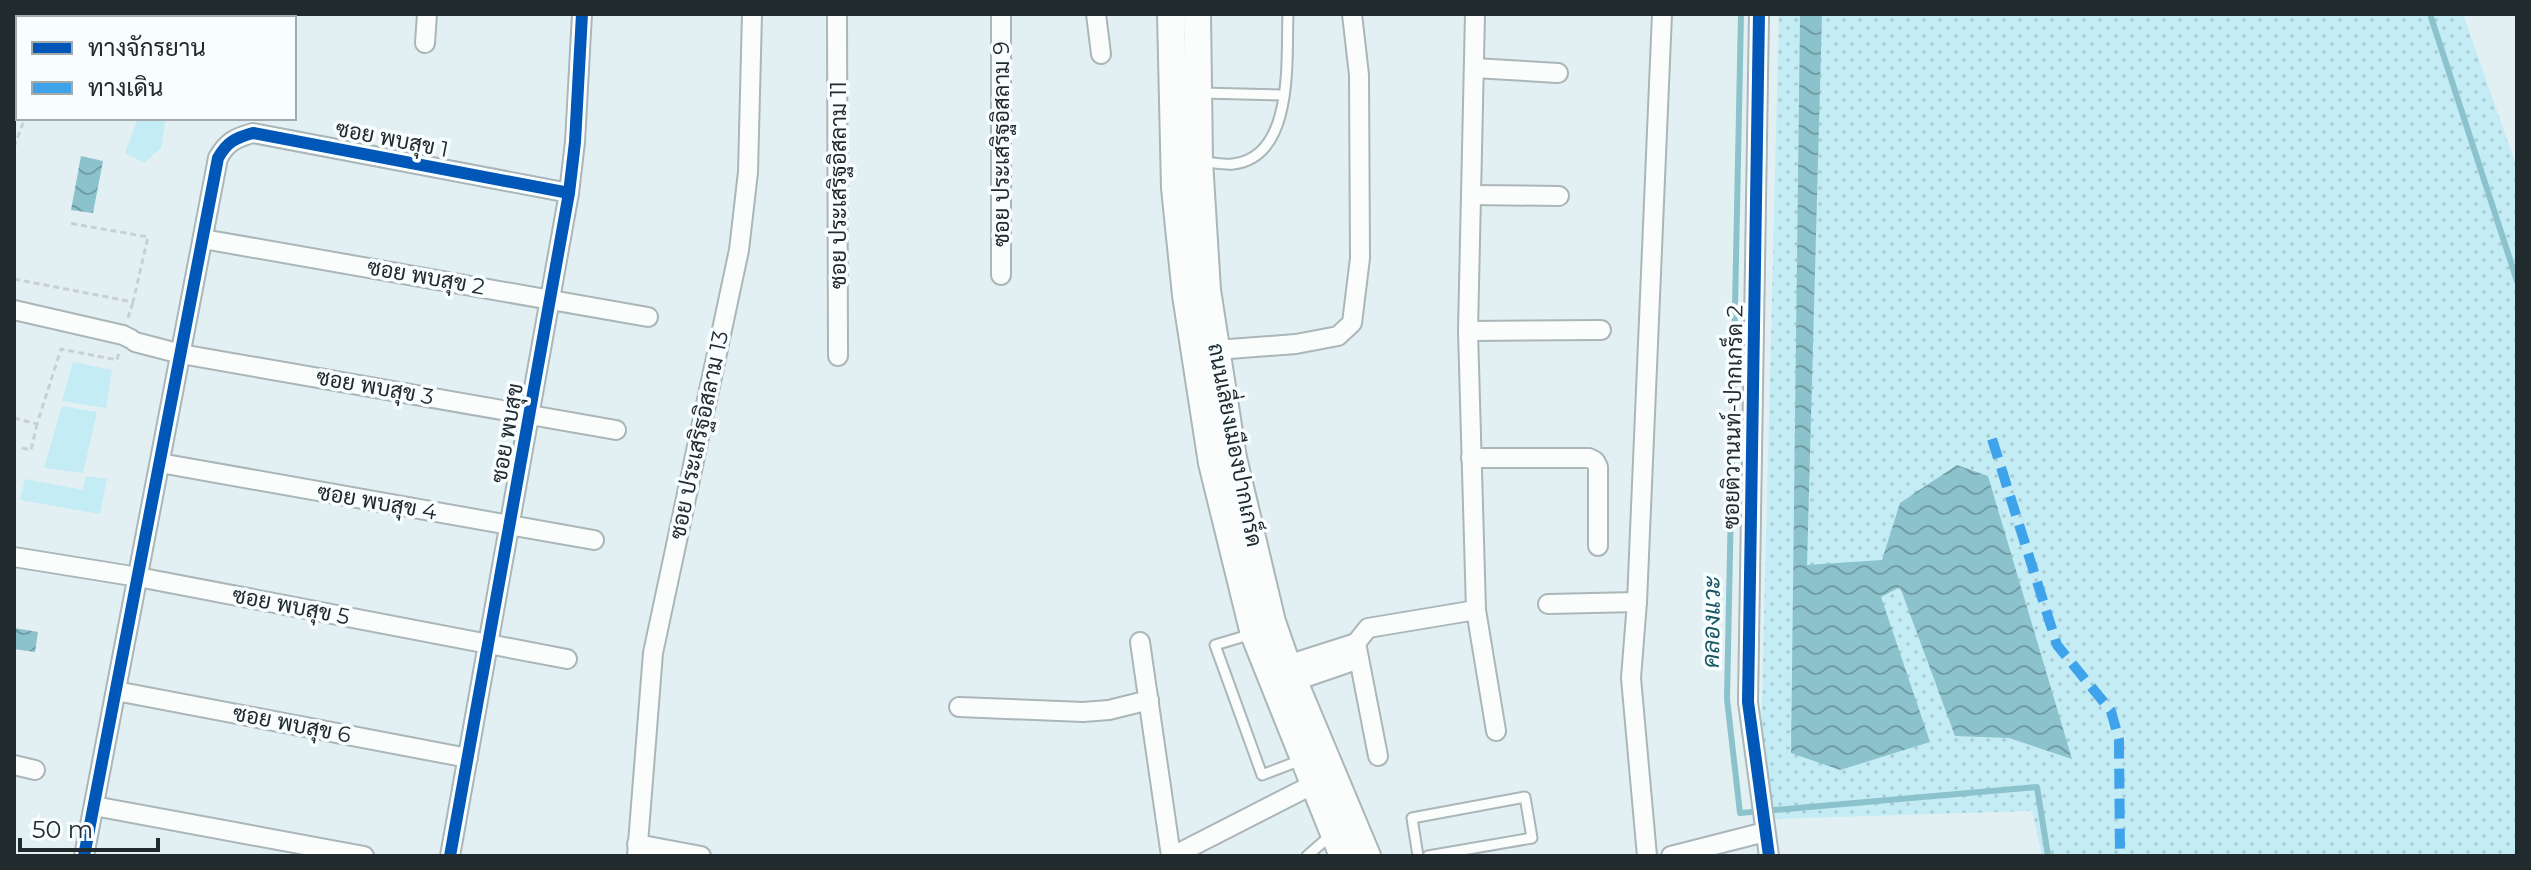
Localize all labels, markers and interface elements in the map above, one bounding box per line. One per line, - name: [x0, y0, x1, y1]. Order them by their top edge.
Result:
- legend: [16, 16, 296, 120]
- text: ทางจักรยาน: [88, 33, 206, 62]
- street label: ซอย ประเสริฐอิสลาม 9: [988, 41, 1017, 247]
- text: ทางเดิน: [88, 73, 163, 102]
- street label: ซอย ประเสริฐอิสลาม 11: [825, 81, 854, 289]
- street label: ซอย พบสุข 1: [333, 115, 451, 165]
- street label: ซอย พบสุข 2: [365, 253, 487, 303]
- street label: ซอยติวานนท์-ปากเกร็ด 2: [1716, 305, 1748, 529]
- street label: ซอย ประเสริฐอิสลาม 13: [664, 328, 736, 542]
- street label: ถนนเลี่ยงเมืองปากเกร็ด: [1202, 340, 1274, 549]
- street label: ซอย พบสุข 3: [314, 363, 436, 413]
- street label: ซอย พบสุข: [485, 381, 531, 485]
- street label: ซอย พบสุข 4: [315, 478, 439, 528]
- water label: คลองแวะ: [1696, 575, 1726, 668]
- street label: ซอย พบสุข 5: [230, 581, 352, 633]
- street label: ซอย พบสุข 6: [230, 699, 353, 751]
- scale bar: [20, 802, 158, 852]
- text: 50 m: [32, 815, 93, 844]

